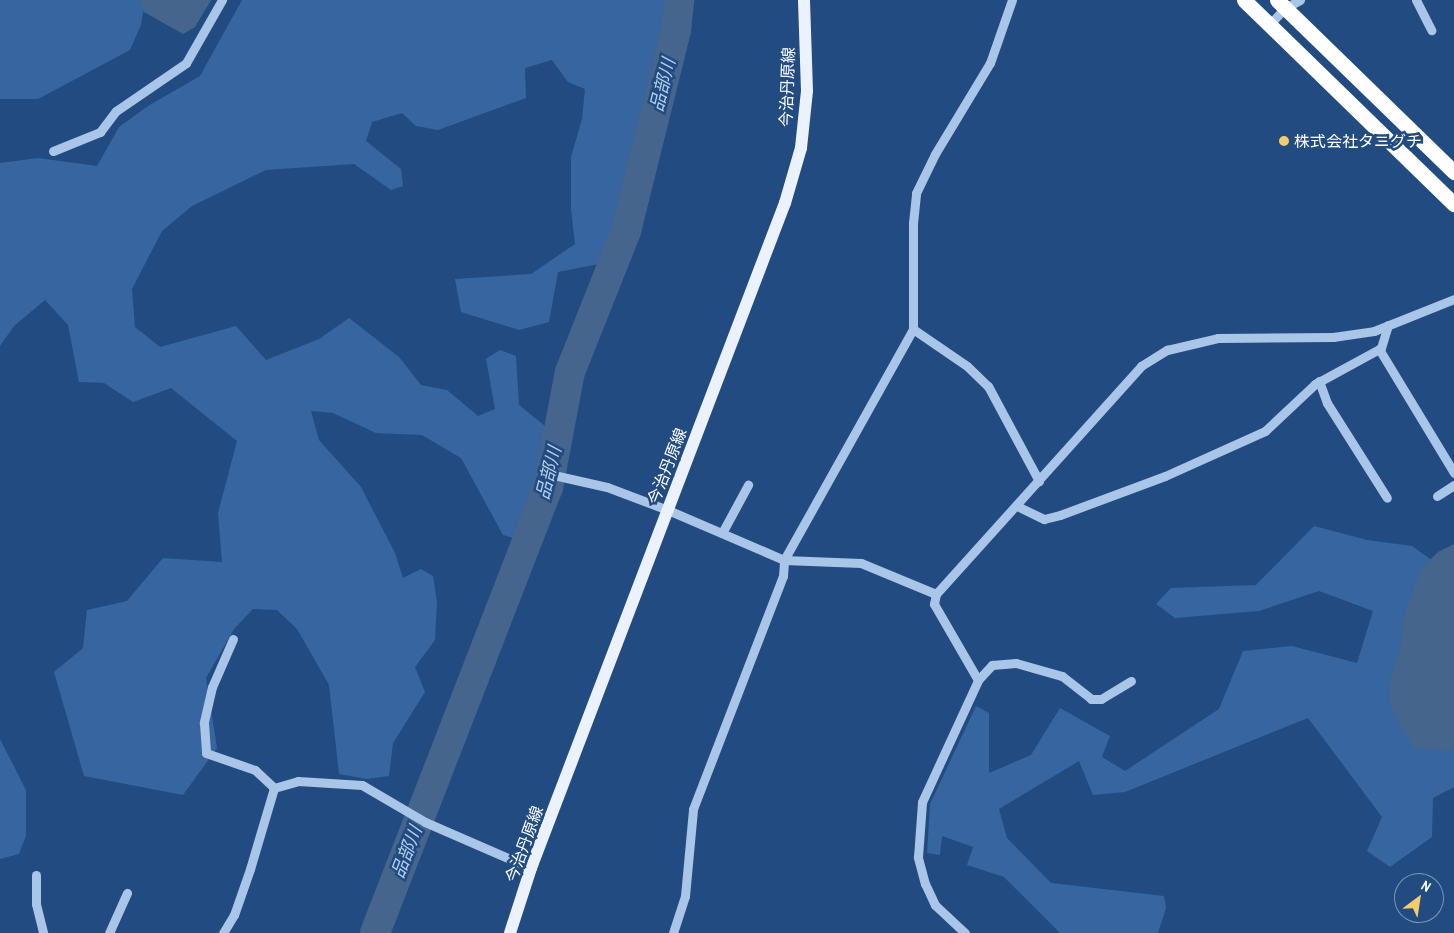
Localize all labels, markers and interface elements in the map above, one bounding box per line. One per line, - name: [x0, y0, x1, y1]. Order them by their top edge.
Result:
- street label: 今治丹原線: [776, 47, 798, 127]
- water label: 品部川: [646, 56, 680, 114]
- place label: 株式会社タニグチ: [1294, 131, 1422, 151]
- marker: 株式会社タニグチ: [1278, 135, 1290, 147]
- street label: 今治丹原線: [644, 425, 690, 507]
- water label: 品部川: [532, 444, 566, 502]
- street label: 今治丹原線: [501, 803, 547, 885]
- water label: 品部川: [387, 823, 427, 881]
- north arrow: [1394, 873, 1444, 923]
- text: N: [1418, 876, 1434, 896]

